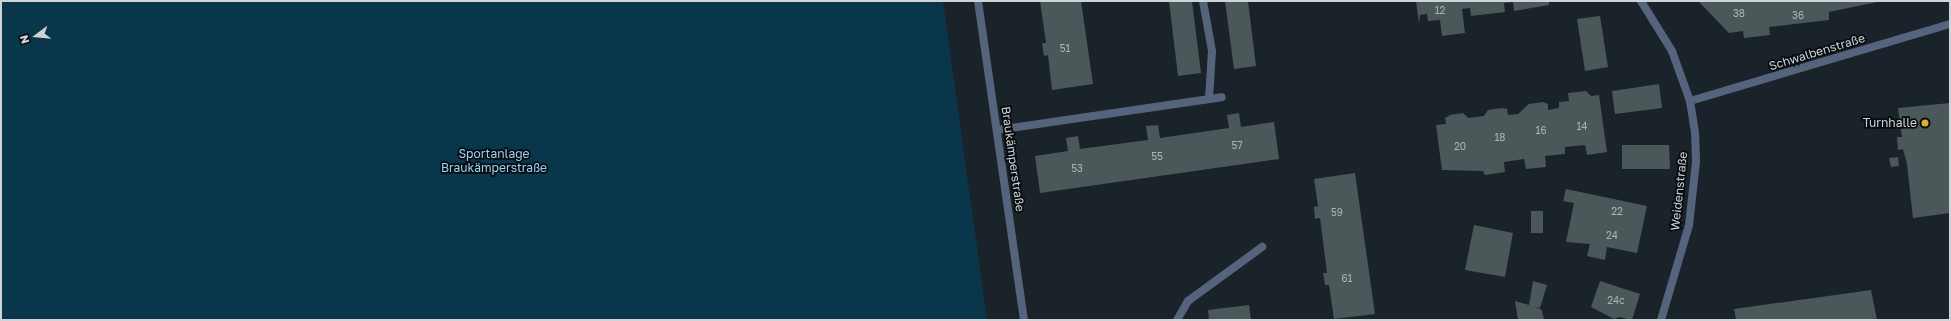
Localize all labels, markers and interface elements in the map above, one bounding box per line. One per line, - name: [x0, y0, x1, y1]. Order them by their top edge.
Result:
- house number: 12: [1435, 5, 1445, 17]
- house number: 38: [1733, 8, 1745, 20]
- house number: 36: [1792, 10, 1804, 22]
- north arrow: [16, 16, 56, 56]
- street label: Schwalbenstraße: [1767, 31, 1867, 73]
- text: N: [17, 34, 31, 45]
- house number: 51: [1060, 43, 1070, 55]
- street label: Braukämperstraße: [998, 105, 1028, 213]
- place label: Turnhalle: [1863, 116, 1917, 130]
- marker: Turnhalle: [1920, 118, 1930, 128]
- house number: 14: [1577, 121, 1587, 133]
- house number: 16: [1536, 125, 1546, 137]
- house number: 18: [1495, 132, 1505, 144]
- house number: 57: [1231, 140, 1243, 152]
- house number: 20: [1454, 141, 1466, 153]
- park label: Sportanlage Braukämperstraße: [441, 147, 547, 175]
- house number: 55: [1151, 151, 1163, 163]
- street label: Weidenstraße: [1668, 151, 1690, 231]
- house number: 53: [1071, 163, 1083, 175]
- house number: 22: [1611, 206, 1623, 218]
- house number: 59: [1331, 207, 1343, 219]
- house number: 24: [1606, 230, 1618, 242]
- house number: 61: [1342, 273, 1352, 285]
- house number: 24c: [1607, 295, 1625, 307]

